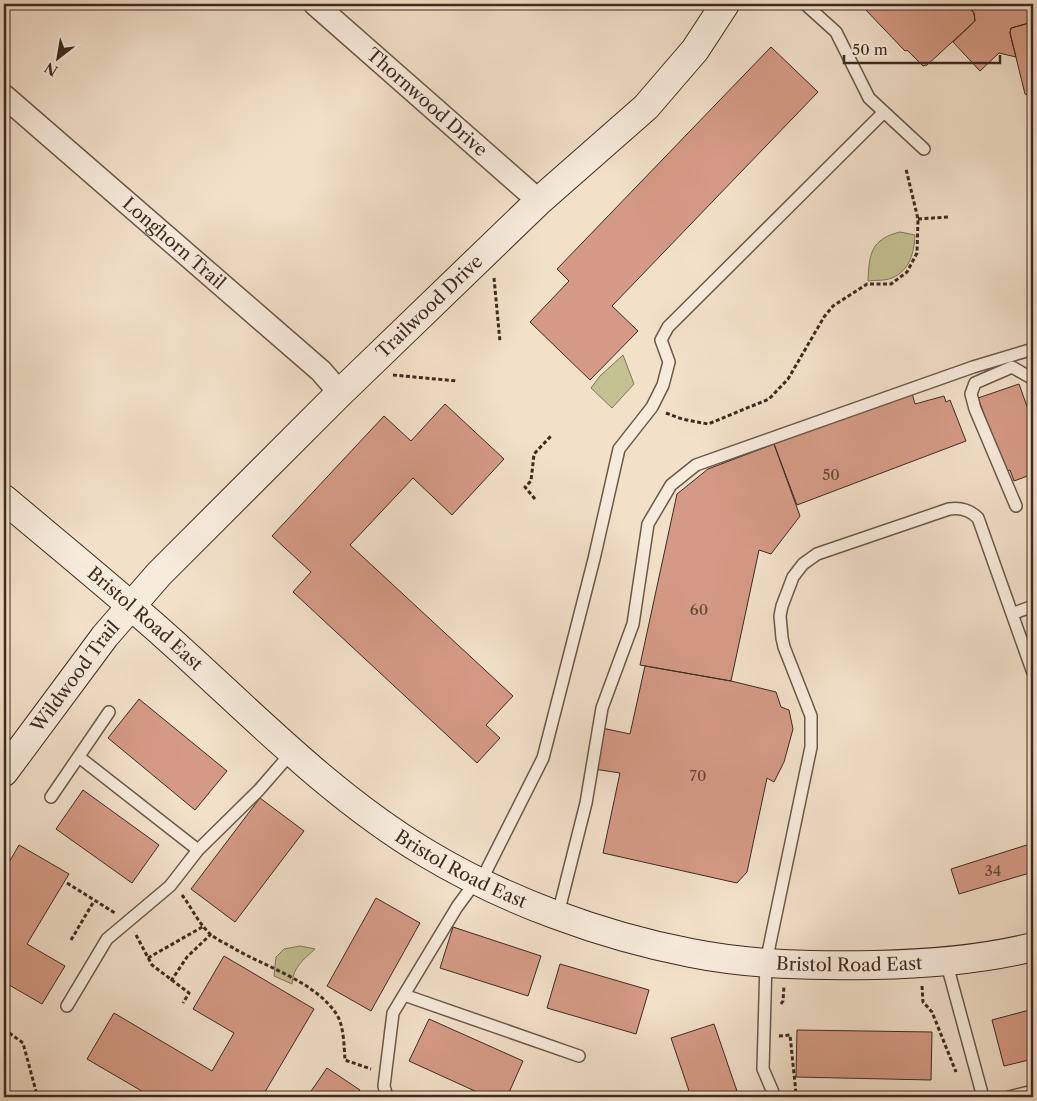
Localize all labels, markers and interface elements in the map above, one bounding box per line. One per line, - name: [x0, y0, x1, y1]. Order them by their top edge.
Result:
- north arrow: [32, 32, 82, 82]
- scale bar: [844, 32, 1001, 64]
- text: 50 m: [852, 40, 888, 59]
- street label: Thornwood Drive: [362, 44, 492, 161]
- text: N: [41, 58, 61, 80]
- street label: Longhorn Trail: [118, 193, 230, 294]
- street label: Trailwood Drive: [372, 250, 487, 363]
- house number: 50: [822, 465, 840, 484]
- street label: Bristol Road East: [83, 562, 208, 676]
- house number: 60: [690, 600, 708, 619]
- street label: Wildwood Trail: [26, 616, 124, 737]
- house number: 70: [690, 766, 706, 785]
- street label: Bristol Road East: [391, 825, 531, 913]
- house number: 34: [985, 861, 1001, 880]
- street label: Bristol Road East: [776, 952, 924, 976]

